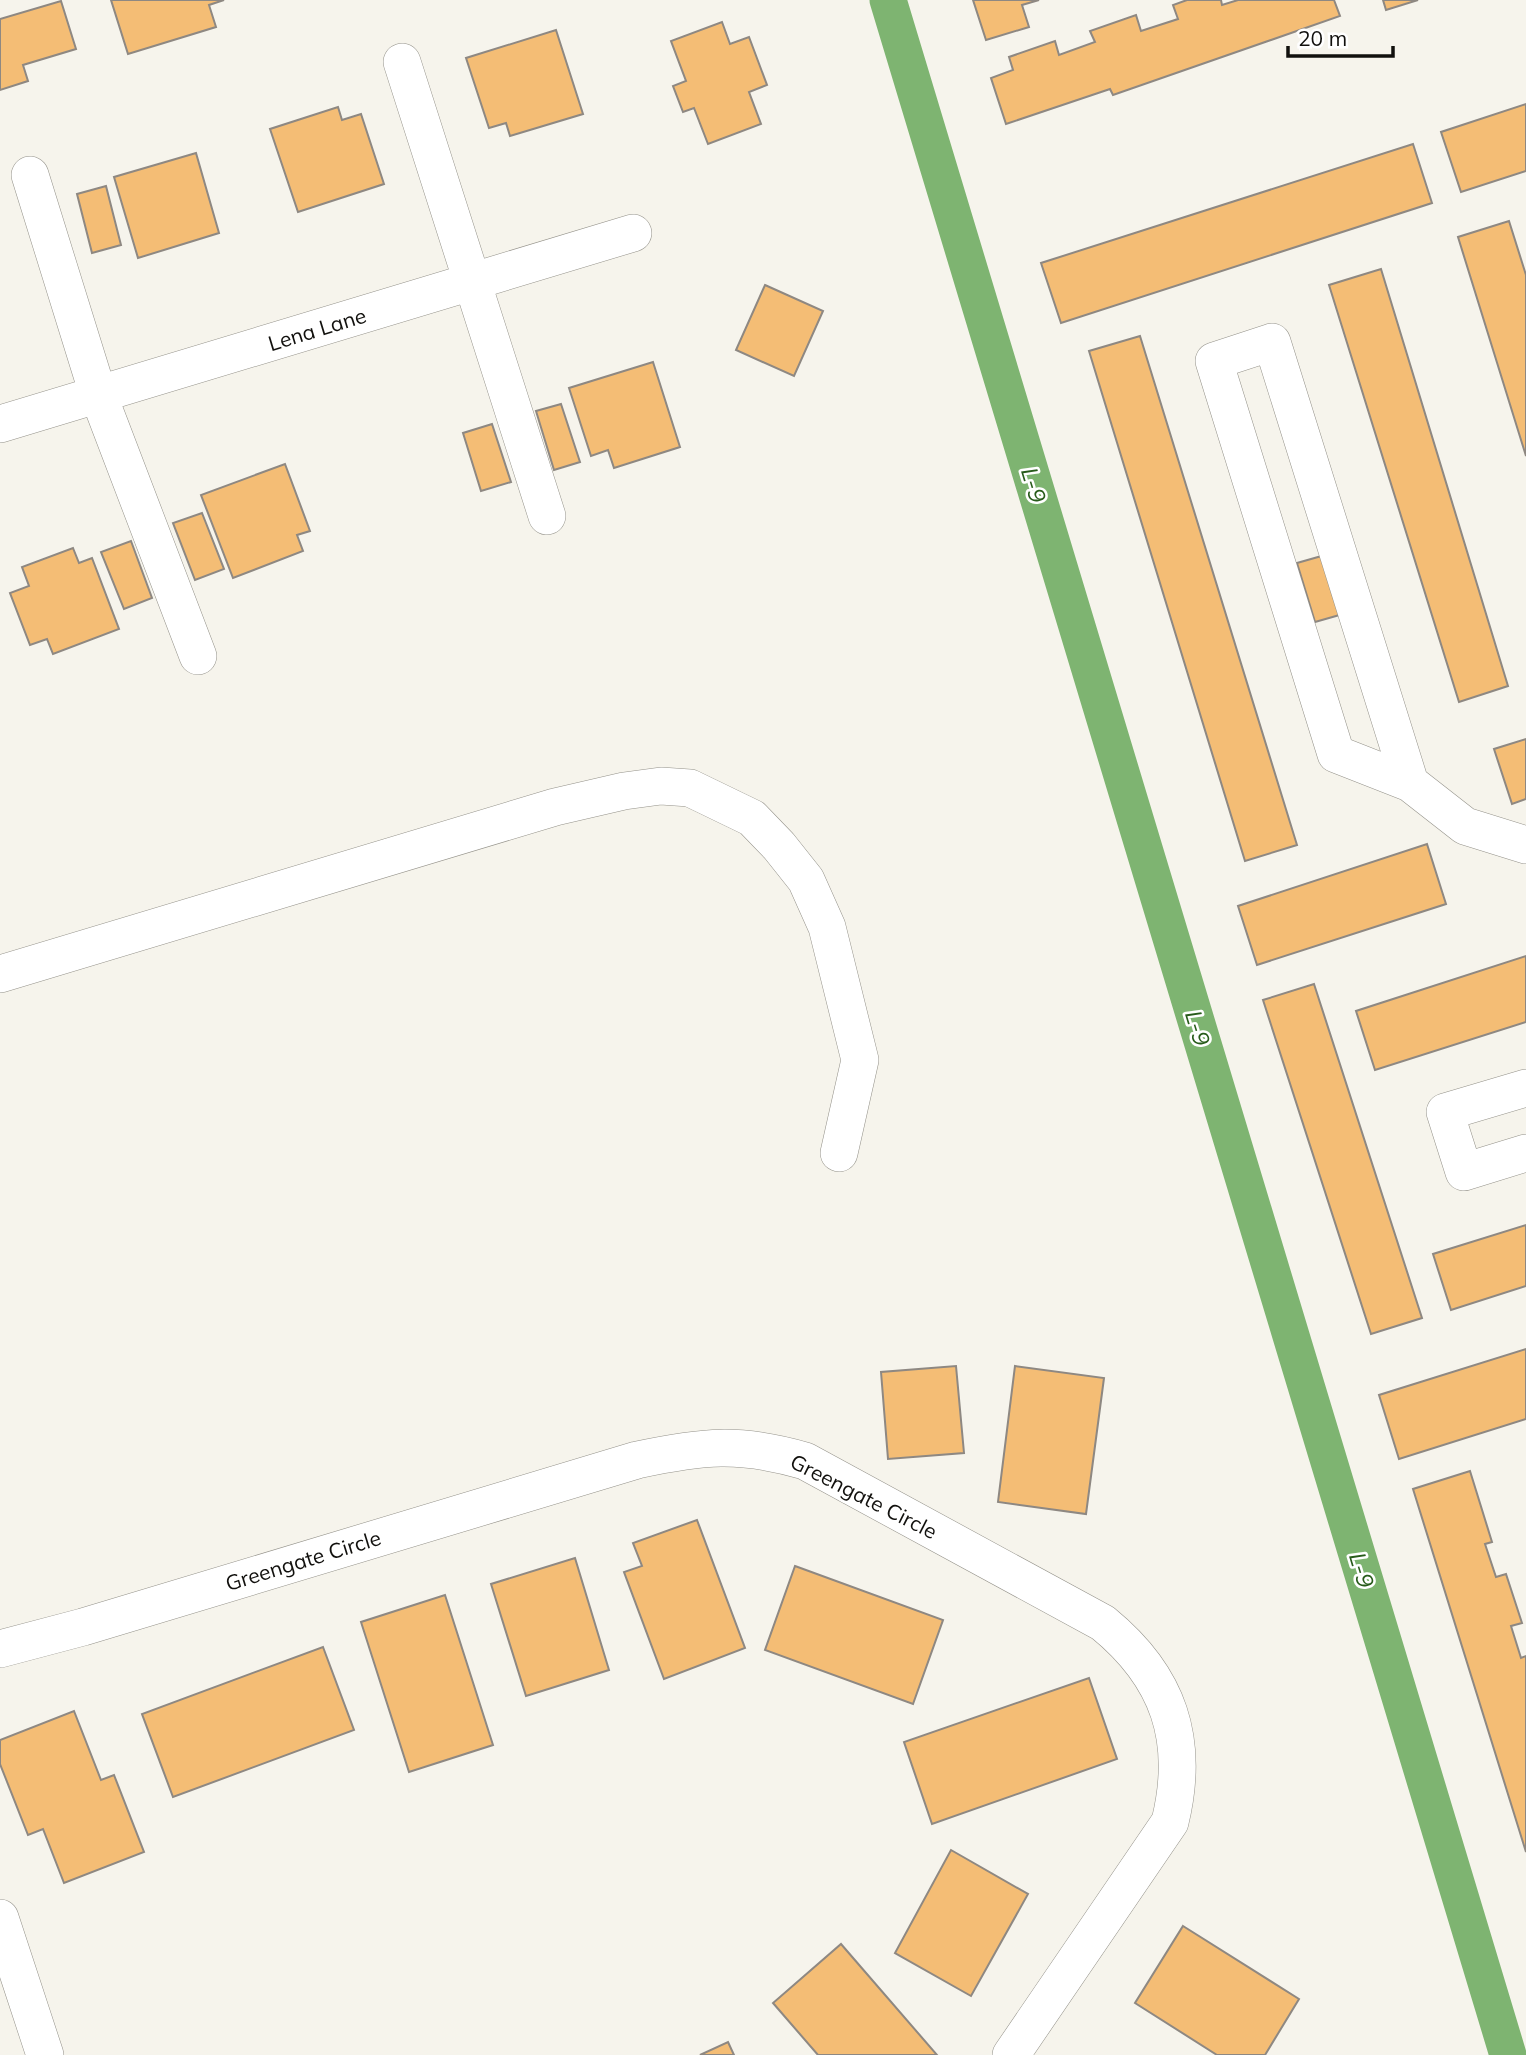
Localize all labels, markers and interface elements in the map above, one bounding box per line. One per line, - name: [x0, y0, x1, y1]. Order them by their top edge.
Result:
- scale bar: [1288, 14, 1393, 58]
- text: 20 m: [1298, 25, 1347, 51]
- street label: Lena Lane: [265, 302, 369, 356]
- water label: L-9: [1015, 464, 1053, 506]
- water label: L-9: [1179, 1007, 1217, 1049]
- street label: Greengate Circle: [786, 1448, 942, 1544]
- street label: Greengate Circle: [222, 1524, 384, 1596]
- water label: L-9: [1343, 1549, 1381, 1591]

